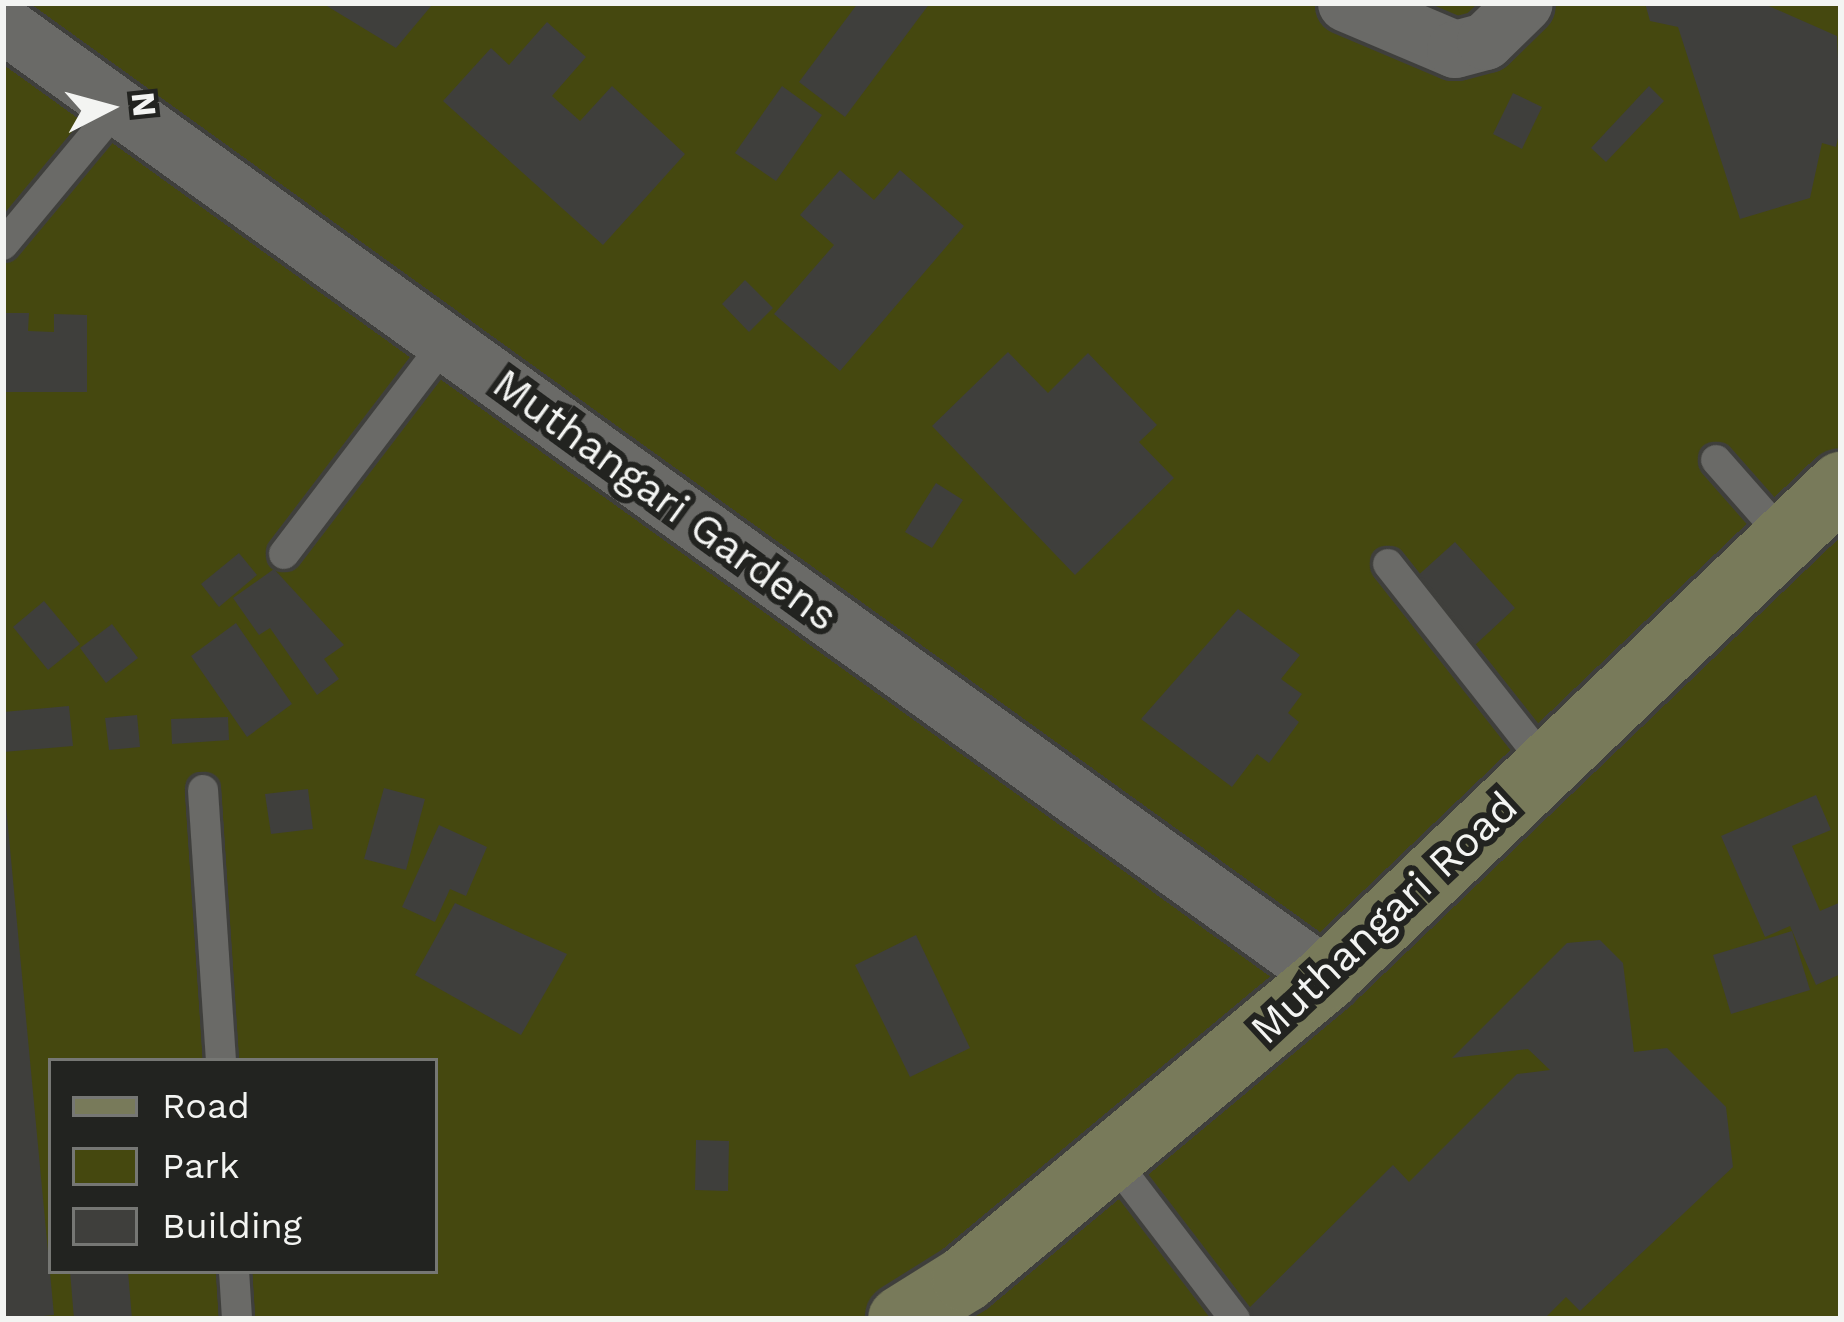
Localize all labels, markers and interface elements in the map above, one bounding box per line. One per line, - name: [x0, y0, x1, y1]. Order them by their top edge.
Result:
- north arrow: [48, 48, 168, 168]
- text: N: [124, 90, 165, 118]
- street label: Muthangari Gardens: [483, 358, 847, 642]
- street label: Muthangari Road: [1240, 782, 1528, 1054]
- legend: [48, 1058, 438, 1274]
- text: Road: [162, 1085, 250, 1127]
- text: Park: [162, 1145, 239, 1187]
- text: Building: [162, 1205, 302, 1247]

